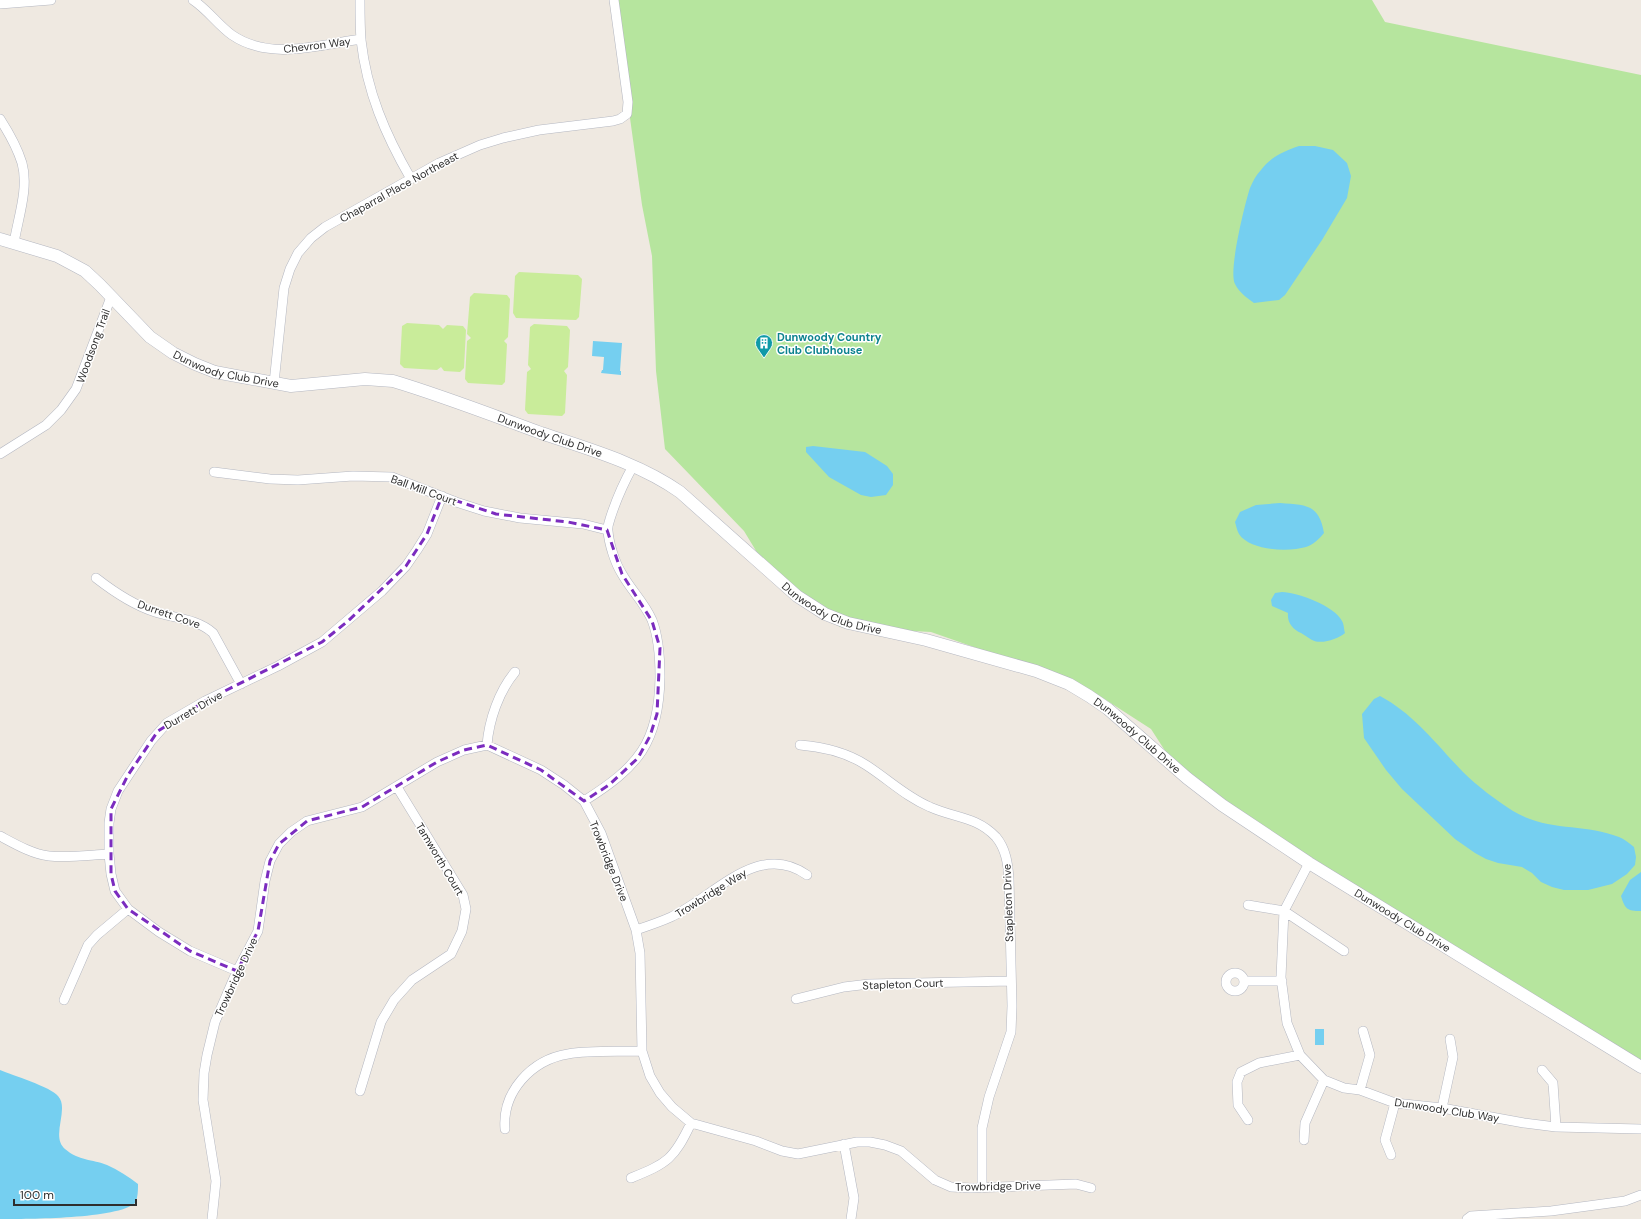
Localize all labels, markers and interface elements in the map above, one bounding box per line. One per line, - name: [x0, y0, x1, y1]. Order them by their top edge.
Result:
- street label: Chevron Way: [283, 34, 351, 56]
- street label: Chaparral Place Northeast: [337, 149, 461, 225]
- street label: Woodsong Trail: [73, 307, 113, 385]
- place label: Dunwoody Country Club Clubhouse: [777, 330, 882, 357]
- building icon: Dunwoody Country Club Clubhouse: [754, 333, 774, 358]
- street label: Dunwoody Club Drive: [171, 347, 280, 391]
- street label: Dunwoody Club Drive: [496, 411, 604, 460]
- street label: Ball Mill Court: [389, 472, 459, 508]
- street label: Dunwoody Club Drive: [779, 579, 883, 637]
- street label: Durrett Cove: [136, 597, 202, 631]
- street label: Durrett Drive: [161, 688, 225, 732]
- street label: Dunwoody Club Drive: [1091, 694, 1184, 776]
- street label: Trowbridge Drive: [586, 819, 632, 903]
- street label: Tamworth Court: [413, 820, 467, 898]
- street label: Stapleton Drive: [1000, 864, 1016, 942]
- street label: Trowbridge Way: [673, 865, 749, 921]
- street label: Dunwoody Club Drive: [1352, 886, 1453, 955]
- street label: Trowbridge Drive: [212, 935, 260, 1019]
- street label: Stapleton Court: [862, 976, 944, 992]
- street label: Dunwoody Club Way: [1394, 1095, 1500, 1125]
- street label: Trowbridge Drive: [955, 1178, 1041, 1194]
- scale bar: [14, 1181, 136, 1207]
- text: 100 m: [20, 1187, 54, 1203]

